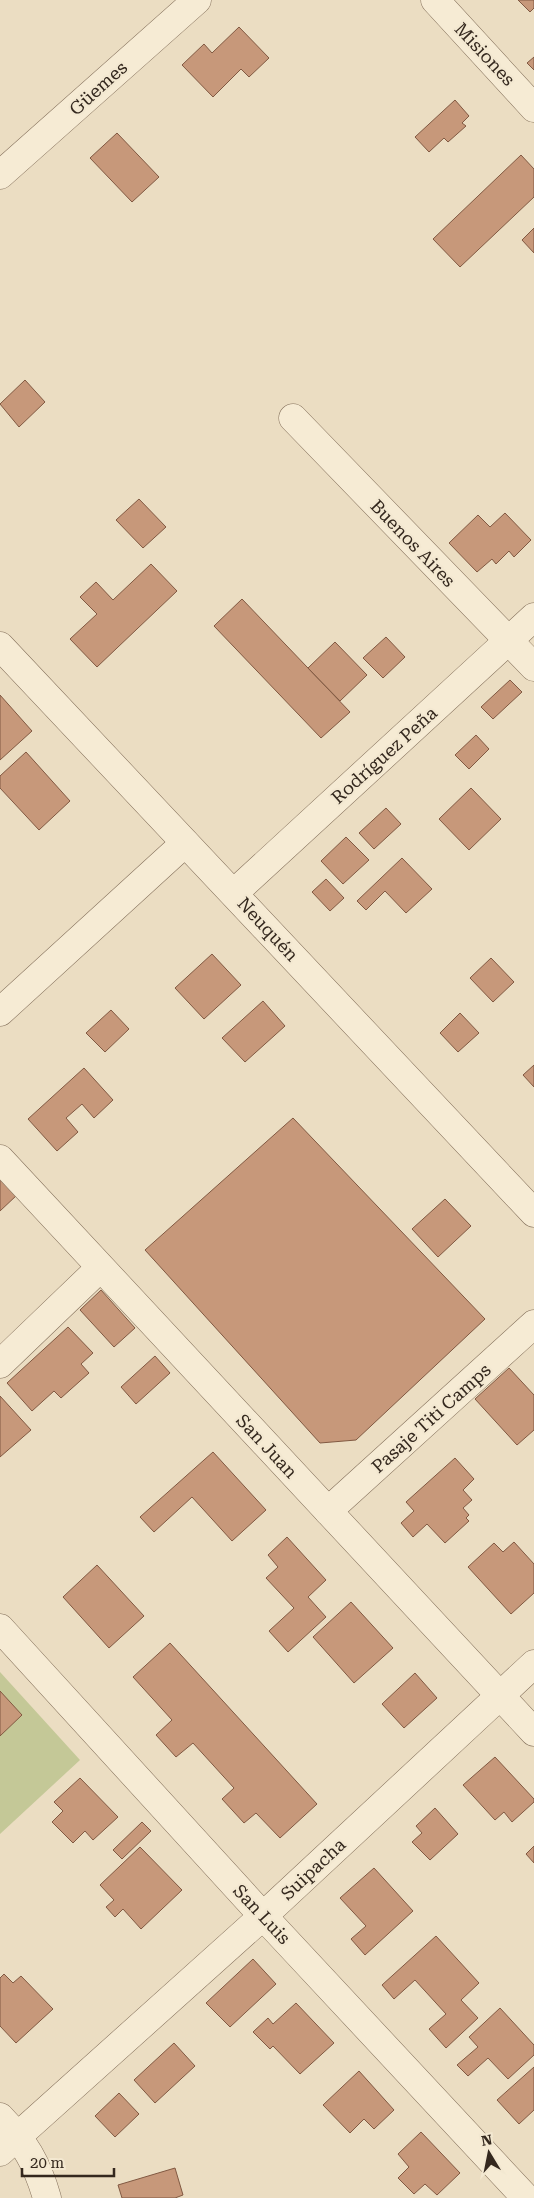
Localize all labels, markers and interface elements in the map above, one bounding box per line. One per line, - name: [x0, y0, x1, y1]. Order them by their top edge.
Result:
- street label: Misiones: [451, 18, 519, 90]
- street label: Güemes: [65, 57, 131, 119]
- street label: Buenos Aires: [366, 495, 460, 591]
- street label: Rodríguez Peña: [327, 702, 441, 808]
- street label: Neuquén: [233, 893, 303, 966]
- street label: Pasaje Titi Camps: [367, 1359, 495, 1477]
- street label: San Juan: [232, 1410, 302, 1483]
- street label: Suipacha: [276, 1834, 350, 1904]
- street label: San Luis: [229, 1880, 295, 1948]
- north arrow: [464, 2128, 514, 2178]
- text: N: [480, 2131, 494, 2149]
- scale bar: [22, 2146, 115, 2178]
- text: 20 m: [30, 2154, 65, 2172]

